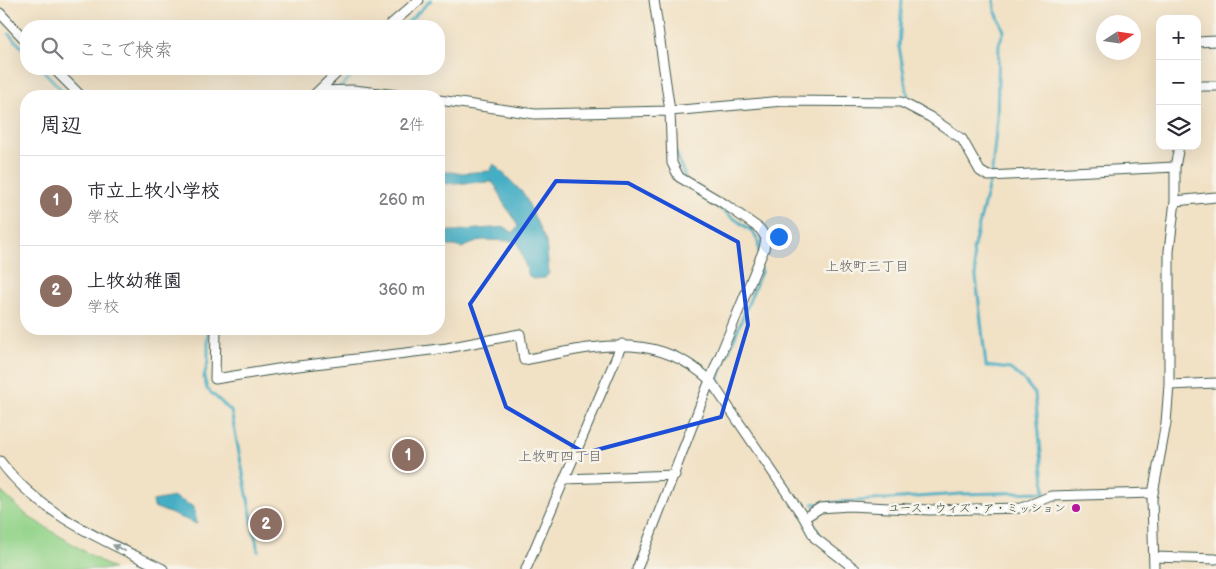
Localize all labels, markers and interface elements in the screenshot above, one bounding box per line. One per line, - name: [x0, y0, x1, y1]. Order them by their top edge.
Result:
- north arrow: [1096, 15, 1141, 60]
- map controls: [1156, 15, 1201, 150]
- button: +: [1156, 15, 1201, 60]
- search box: [20, 20, 445, 75]
- icon: search: [38, 34, 66, 62]
- text: ここで検索: [78, 39, 173, 62]
- button: −: [1156, 60, 1201, 105]
- button: layers: [1156, 105, 1201, 150]
- text: 周辺: [40, 113, 82, 138]
- text: 2件: [400, 116, 425, 135]
- text: 市立上牧小学校: [87, 180, 220, 203]
- text: 1: [53, 191, 59, 210]
- text: 260 m: [379, 191, 425, 210]
- text: 学校: [87, 208, 119, 227]
- your location: [766, 224, 792, 250]
- district label: 上牧町三丁目: [825, 258, 909, 275]
- text: 上牧幼稚園: [87, 270, 182, 293]
- text: 2: [51, 281, 61, 300]
- text: 360 m: [378, 281, 425, 300]
- text: 学校: [87, 298, 119, 317]
- pin: 1: [392, 436, 424, 474]
- district label: 上牧町四丁目: [518, 448, 602, 465]
- place label: ユース・ウィズ・ア・ミッション: [888, 501, 1066, 516]
- marker: ユース・ウィズ・ア・ミッション: [1070, 502, 1082, 514]
- pin: 2: [250, 505, 282, 543]
- one-way arrow: [112, 544, 127, 552]

